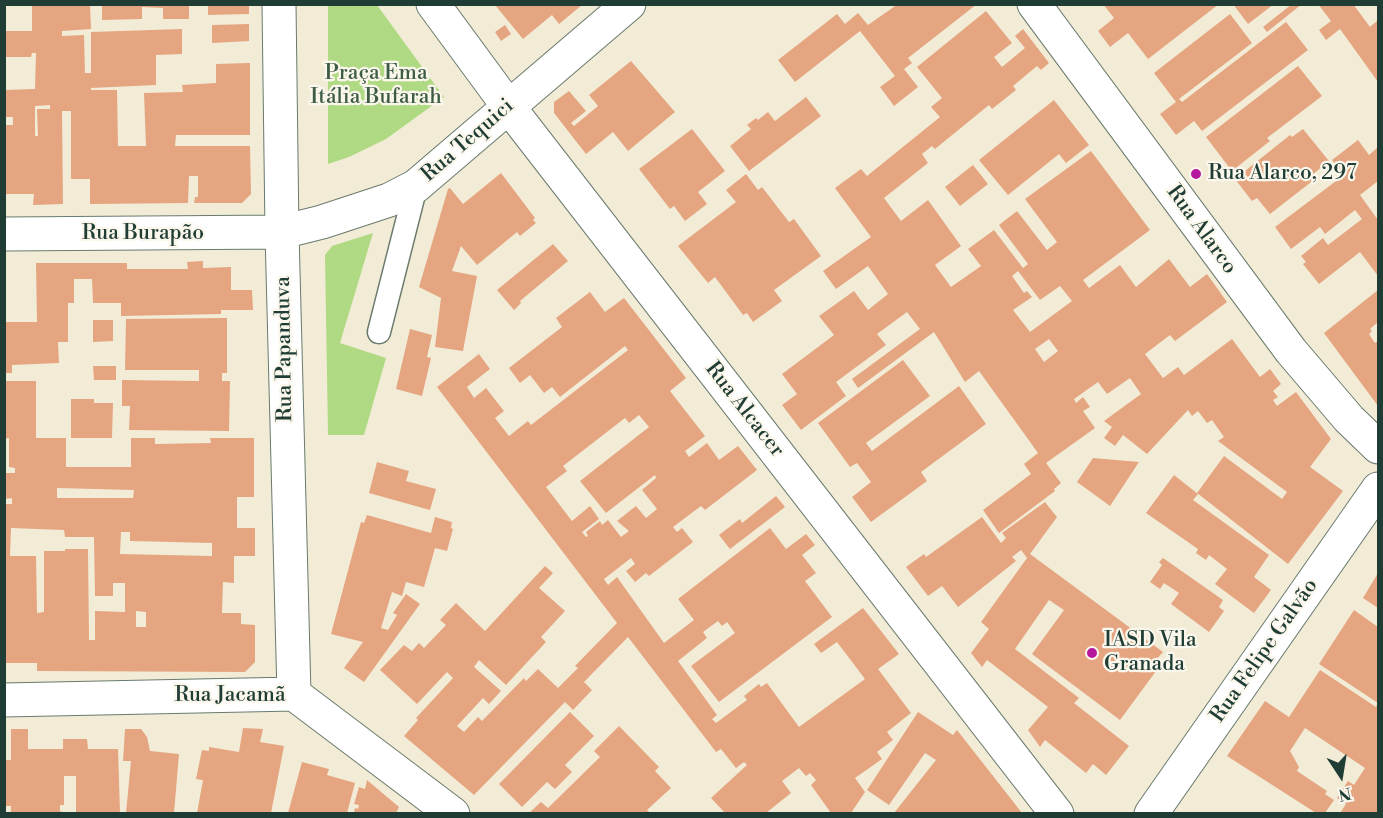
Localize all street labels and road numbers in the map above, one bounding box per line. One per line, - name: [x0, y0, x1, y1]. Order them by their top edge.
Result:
- street label: Rua Tequici: [417, 94, 519, 188]
- street label: Rua Alarco: [1160, 181, 1242, 279]
- street label: Rua Burapão: [82, 221, 204, 247]
- street label: Rua Papanduva: [271, 276, 299, 422]
- street label: Rua Alcacer: [699, 357, 789, 463]
- street label: Rua Felipe Galvão: [1206, 574, 1324, 728]
- street label: Rua Jacamã: [174, 683, 286, 709]

